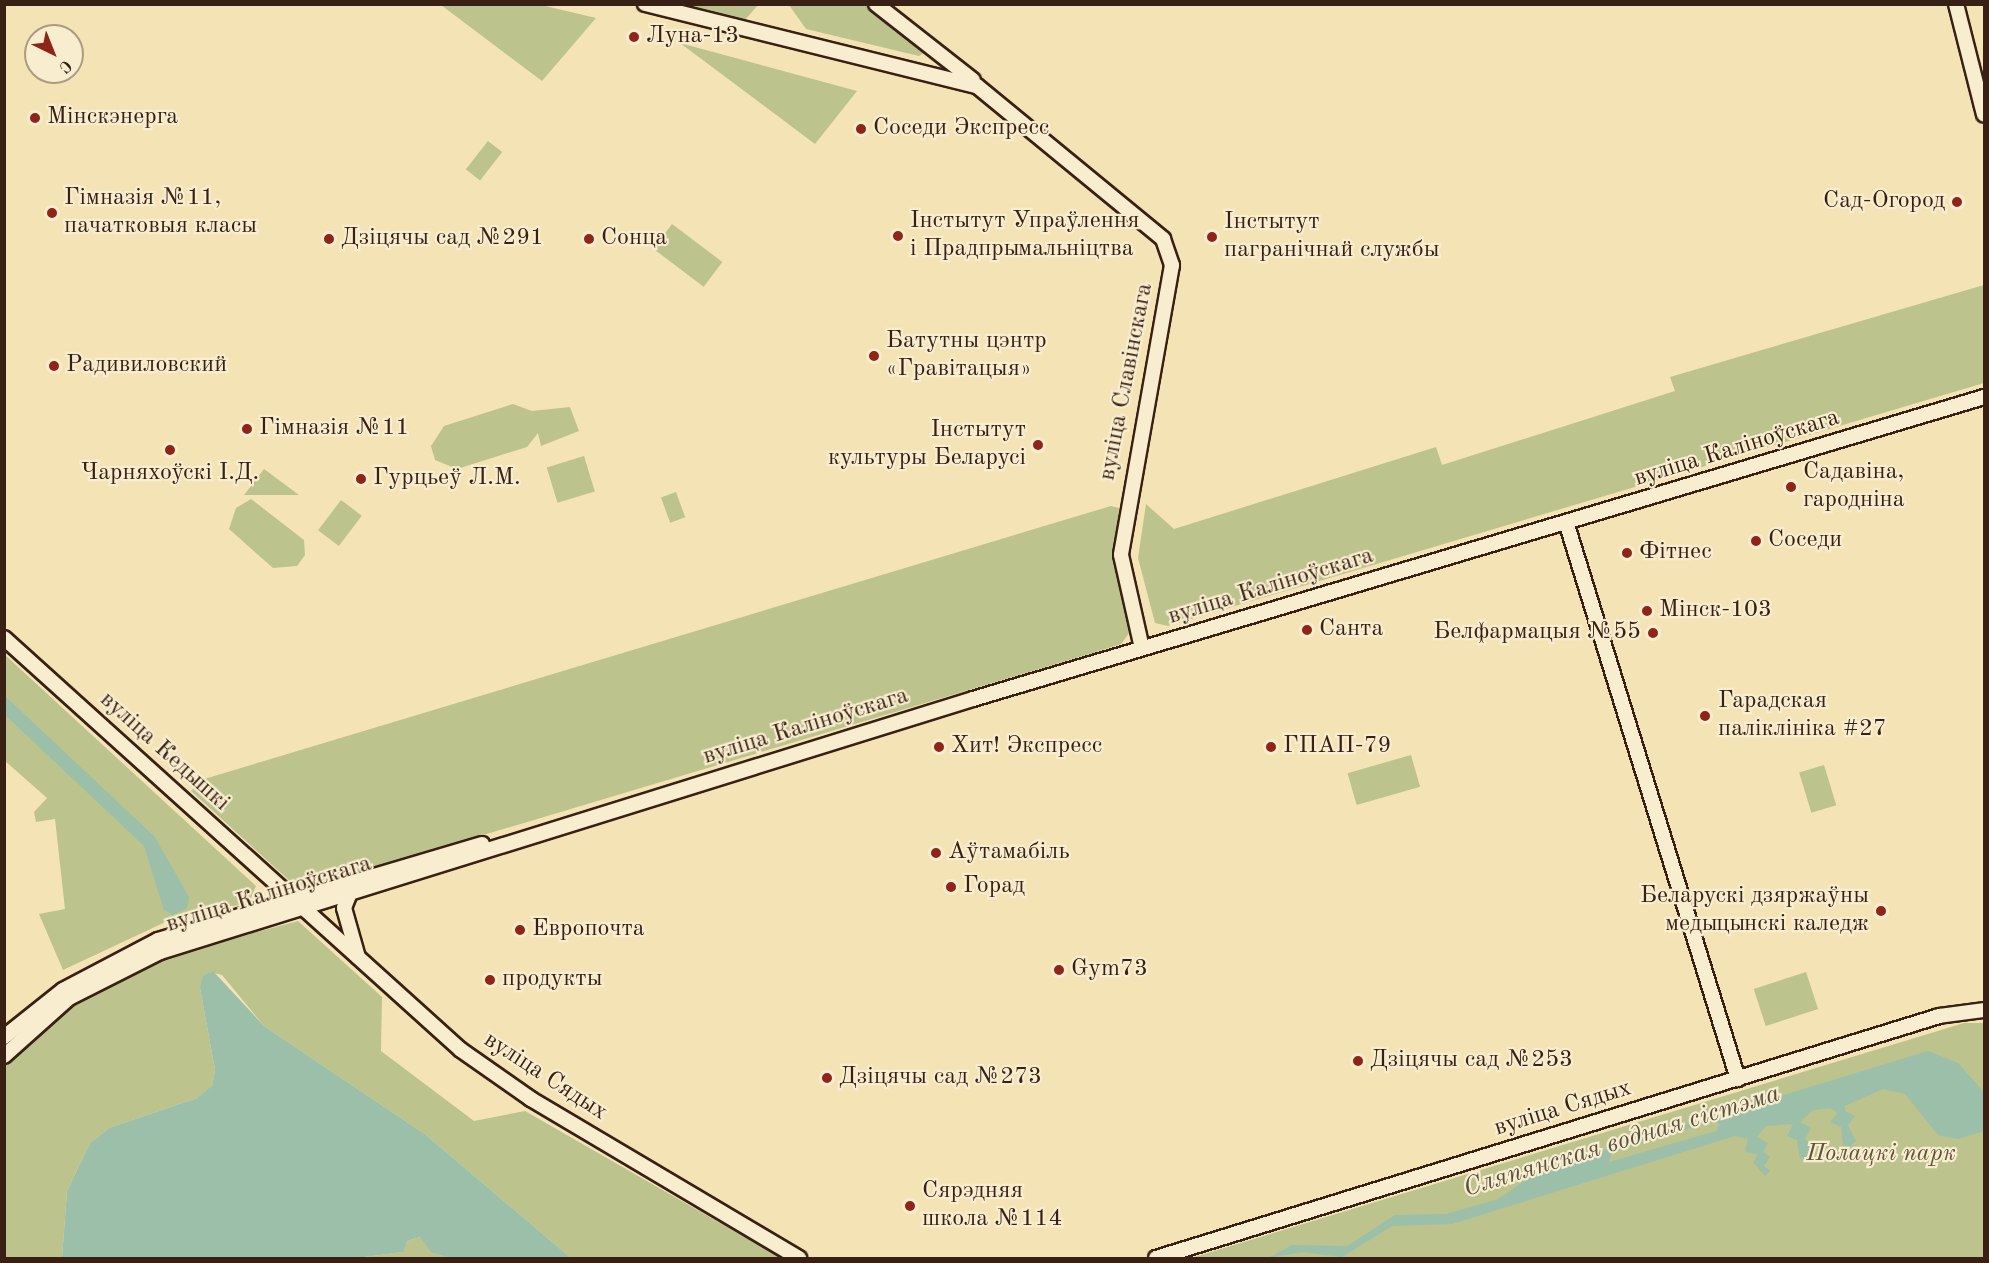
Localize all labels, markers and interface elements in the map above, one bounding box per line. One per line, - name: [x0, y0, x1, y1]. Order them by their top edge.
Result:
- place label: Луна-13: [646, 23, 739, 51]
- north arrow: [24, 24, 84, 84]
- marker: Луна-13: [627, 30, 641, 44]
- text: С: [56, 56, 74, 75]
- place label: Мінскэнерга: [47, 104, 178, 132]
- marker: Мінскэнерга: [28, 111, 42, 125]
- place label: Соседи Экспресс: [873, 115, 1049, 143]
- marker: Соседи Экспресс: [854, 122, 868, 136]
- place label: Гімназія №11, пачатковыя класы: [64, 185, 257, 241]
- place label: Сад-Огород: [1823, 188, 1945, 216]
- marker: Сад-Огород: [1950, 195, 1964, 209]
- marker: Гімназія №11, пачатковыя класы: [45, 206, 59, 220]
- place label: Інстытут Упраўлення і Прадпрымальніцтва: [910, 208, 1139, 264]
- place label: Інстытут пагранічнай службы: [1224, 209, 1440, 265]
- place label: Дзіцячы сад №291: [341, 225, 544, 253]
- place label: Сонца: [601, 225, 667, 253]
- marker: Інстытут Упраўлення і Прадпрымальніцтва: [891, 229, 905, 243]
- marker: Інстытут пагранічнай службы: [1205, 230, 1219, 244]
- marker: Дзіцячы сад №291: [322, 232, 336, 246]
- marker: Сонца: [582, 232, 596, 246]
- street label: вуліца Славінскага: [1094, 281, 1160, 483]
- place label: Батутны цэнтр «Гравітацыя»: [886, 328, 1047, 384]
- marker: Батутны цэнтр «Гравітацыя»: [867, 349, 881, 363]
- place label: Радивиловский: [66, 352, 227, 380]
- marker: Радивиловский: [47, 359, 61, 373]
- street label: вуліца Каліноўскага: [1631, 404, 1843, 494]
- place label: Гімназія №11: [259, 415, 409, 443]
- place label: Інстытут культуры Беларусі: [828, 417, 1026, 473]
- marker: Гімназія №11: [240, 422, 254, 436]
- marker: Інстытут культуры Беларусі: [1031, 438, 1045, 452]
- marker: Чарняхоўскі І.Д.: [163, 443, 177, 457]
- place label: Садавіна, гародніна: [1803, 459, 1905, 515]
- place label: Чарняхоўскі І.Д.: [81, 460, 259, 488]
- place label: Гурцьеў Л.М.: [373, 465, 521, 493]
- marker: Гурцьеў Л.М.: [354, 472, 368, 486]
- marker: Садавіна, гародніна: [1784, 480, 1798, 494]
- place label: Соседи: [1768, 527, 1842, 555]
- marker: Соседи: [1749, 534, 1763, 548]
- place label: Фітнес: [1639, 539, 1712, 567]
- street label: вуліца Каліноўскага: [1165, 542, 1377, 632]
- marker: Фітнес: [1620, 546, 1634, 560]
- place label: Мінск-103: [1659, 597, 1772, 625]
- marker: Мінск-103: [1640, 604, 1654, 618]
- place label: Санта: [1319, 616, 1383, 644]
- place label: Белфармацыя №55: [1433, 619, 1641, 647]
- marker: Санта: [1300, 623, 1314, 637]
- marker: Белфармацыя №55: [1646, 626, 1660, 640]
- street label: вуліца Каліноўскага: [700, 682, 912, 772]
- street label: вуліца Кедышкі: [93, 686, 235, 818]
- place label: Гарадская паліклініка #27: [1718, 688, 1887, 744]
- marker: Гарадская паліклініка #27: [1696, 707, 1714, 725]
- place label: Хит! Экспресс: [951, 733, 1102, 761]
- place label: ГПАП-79: [1283, 733, 1391, 761]
- marker: Хит! Экспресс: [932, 740, 946, 754]
- marker: ГПАП-79: [1264, 740, 1278, 754]
- place label: Аўтамабіль: [948, 839, 1070, 867]
- marker: Аўтамабіль: [929, 846, 943, 860]
- street label: вуліца Каліноўскага: [163, 850, 375, 940]
- place label: Горад: [963, 873, 1025, 901]
- marker: Горад: [944, 880, 958, 894]
- place label: Беларускі дзяржаўны медыцынскі каледж: [1640, 883, 1869, 939]
- marker: Беларускі дзяржаўны медыцынскі каледж: [1874, 904, 1888, 918]
- place label: Европочта: [532, 916, 645, 944]
- marker: Европочта: [513, 923, 527, 937]
- place label: Gym73: [1071, 956, 1148, 984]
- marker: Gym73: [1052, 963, 1066, 977]
- place label: продукты: [502, 966, 603, 994]
- marker: продукты: [483, 973, 497, 987]
- street label: вуліца Сядых: [478, 1026, 612, 1128]
- place label: Дзіцячы сад №253: [1370, 1047, 1573, 1075]
- marker: Дзіцячы сад №253: [1351, 1054, 1365, 1068]
- place label: Дзіцячы сад №273: [839, 1064, 1042, 1092]
- marker: Дзіцячы сад №273: [820, 1071, 834, 1085]
- street label: вуліца Сядых: [1491, 1074, 1635, 1144]
- water label: Сляпянская водная сістэма: [1460, 1079, 1784, 1205]
- park label: Полацкі парк: [1806, 1141, 1956, 1169]
- place label: Сярэдняя школа №114: [922, 1178, 1062, 1234]
- marker: Сярэдняя школа №114: [903, 1199, 917, 1213]

